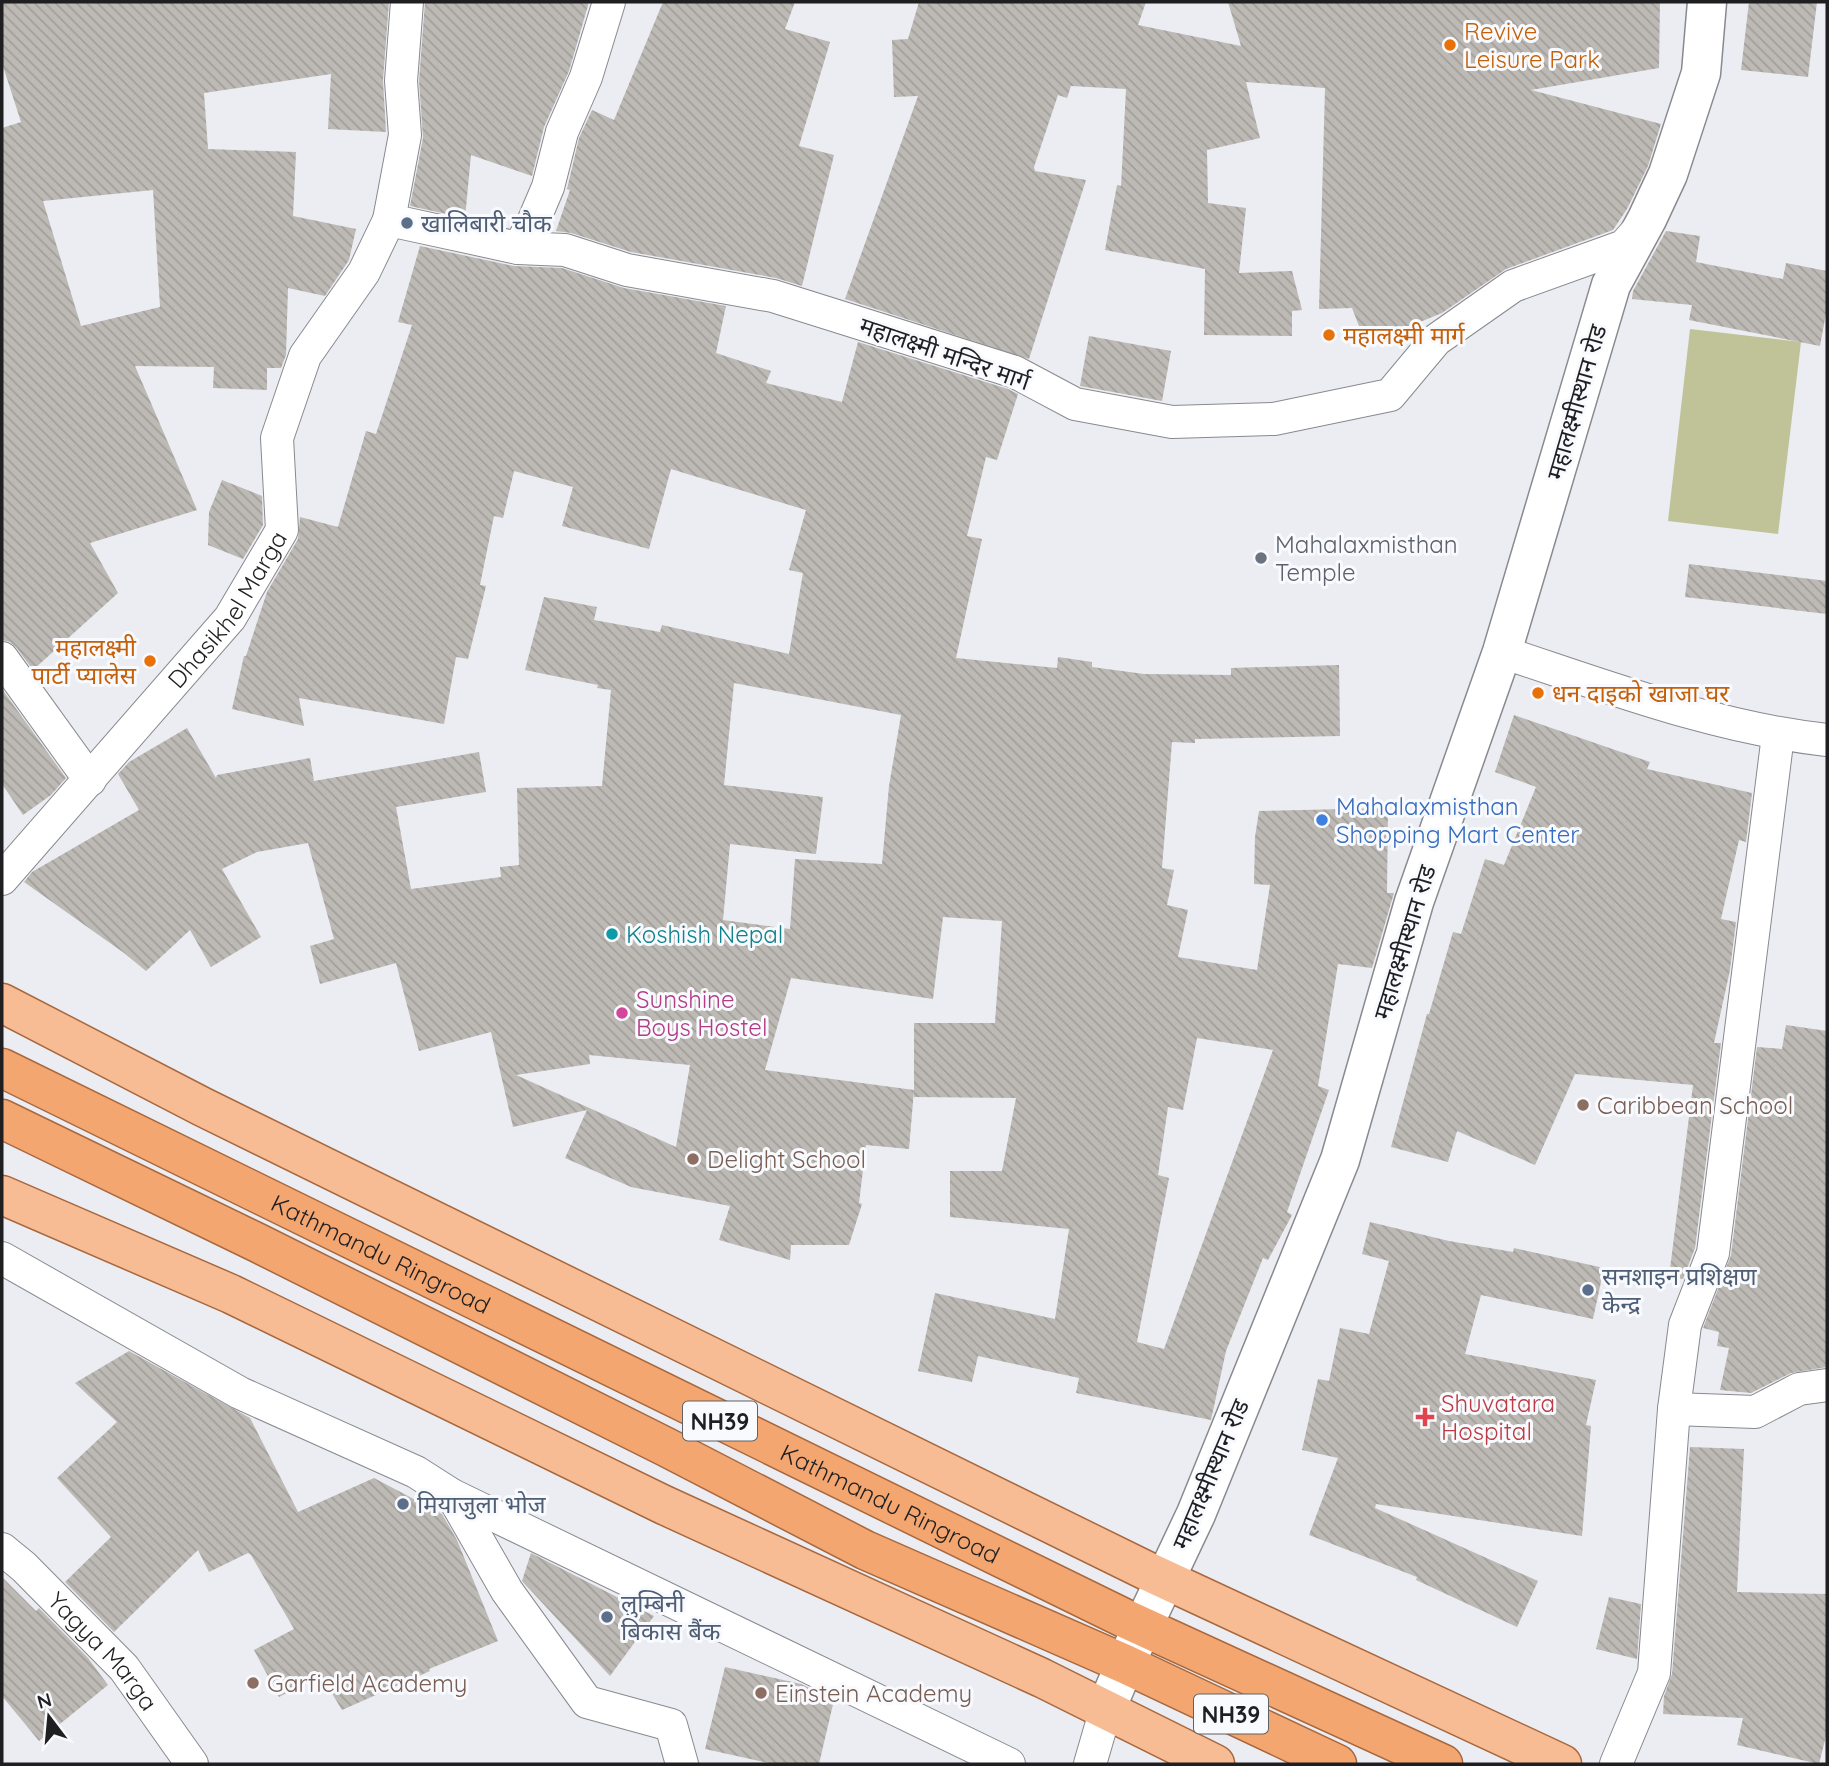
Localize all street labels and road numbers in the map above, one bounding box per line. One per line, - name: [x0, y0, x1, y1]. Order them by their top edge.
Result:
- street label: महालक्ष्मी मन्दिर मार्ग: [856, 310, 1035, 397]
- street label: महालक्ष्मीस्थान रोड: [1540, 320, 1613, 483]
- street label: Dhasikhel Marga: [161, 525, 293, 694]
- street label: महालक्ष्मीस्थान रोड: [1366, 860, 1442, 1023]
- street label: Kathmandu Ringroad: [266, 1187, 495, 1320]
- street label: महालक्ष्मीस्थान रोड: [1165, 1393, 1256, 1553]
- road number: NH39: [683, 1402, 757, 1440]
- street label: Kathmandu Ringroad: [776, 1437, 1005, 1570]
- street label: Yagya Marga: [42, 1585, 164, 1716]
- road number: NH39: [1194, 1694, 1268, 1734]

